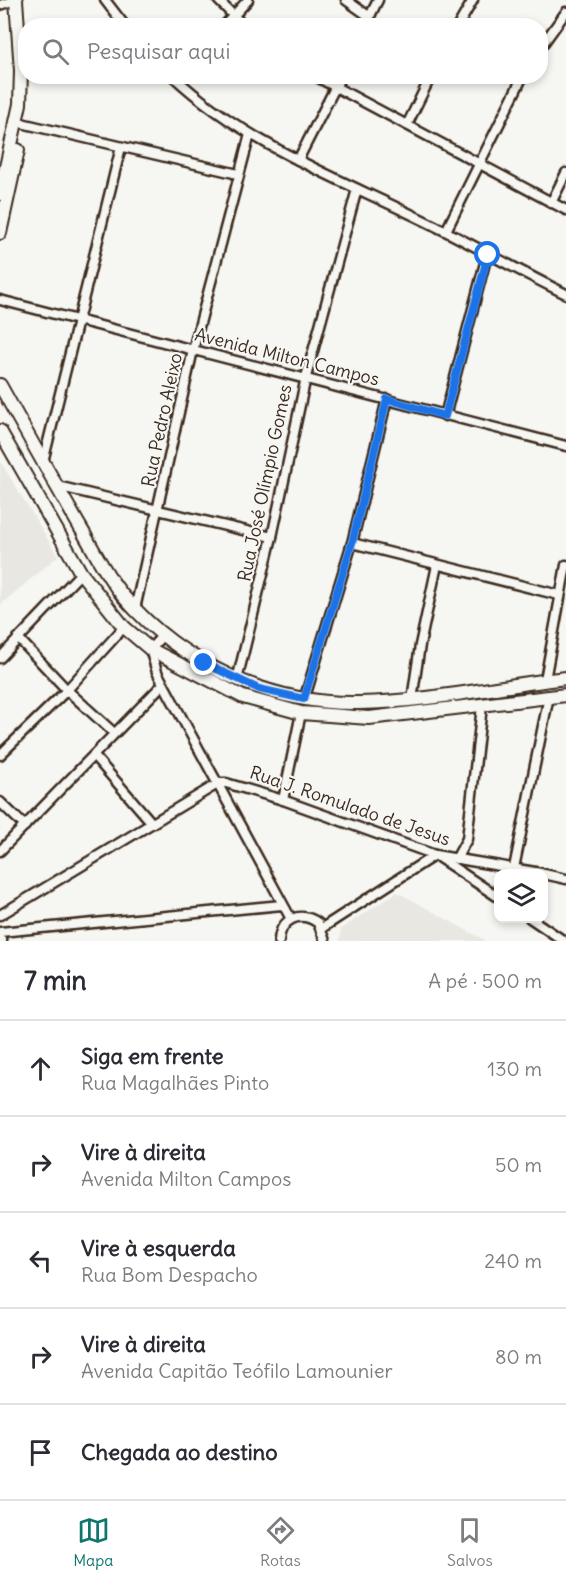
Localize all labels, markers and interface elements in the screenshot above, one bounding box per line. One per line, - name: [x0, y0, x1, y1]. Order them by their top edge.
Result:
- search box: [18, 18, 548, 84]
- icon: search: [39, 35, 72, 68]
- text: Pesquisar aqui: [87, 37, 230, 65]
- route start: [474, 241, 500, 267]
- street label: Avenida Milton Campos: [193, 322, 382, 391]
- street label: Rua Pedro Aleixo: [136, 351, 187, 489]
- street label: Rua José Olímpio Gomes: [232, 382, 297, 584]
- route end: [190, 649, 216, 675]
- street label: Rua J. Romulado de Jesus: [247, 760, 453, 851]
- map controls: [494, 869, 548, 923]
- button: layers: [494, 869, 548, 923]
- text: 7 min: [24, 964, 87, 997]
- text: A pé · 500 m: [428, 968, 542, 993]
- text: Siga em frente: [81, 1042, 224, 1070]
- icon: ahead: [24, 1052, 57, 1085]
- text: 130 m: [487, 1056, 542, 1081]
- text: Rua Magalhães Pinto: [81, 1070, 269, 1095]
- text: Vire à direita: [81, 1138, 206, 1166]
- icon: right: [24, 1148, 57, 1181]
- text: 50 m: [495, 1152, 542, 1177]
- text: Avenida Milton Campos: [81, 1166, 291, 1191]
- text: Vire à esquerda: [81, 1234, 236, 1262]
- icon: left: [24, 1244, 57, 1277]
- text: 240 m: [484, 1248, 542, 1273]
- text: Rua Bom Despacho: [81, 1262, 258, 1287]
- text: Vire à direita: [81, 1330, 206, 1358]
- icon: right: [24, 1340, 57, 1373]
- text: 80 m: [495, 1344, 542, 1369]
- text: Avenida Capitão Teófilo Lamounier: [81, 1358, 393, 1383]
- icon: arrive: [24, 1436, 57, 1469]
- text: Chegada ao destino: [81, 1438, 278, 1466]
- tab: Mapa: [73, 1514, 113, 1570]
- tab: Rotas: [260, 1514, 301, 1570]
- tab: Salvos: [447, 1514, 493, 1570]

